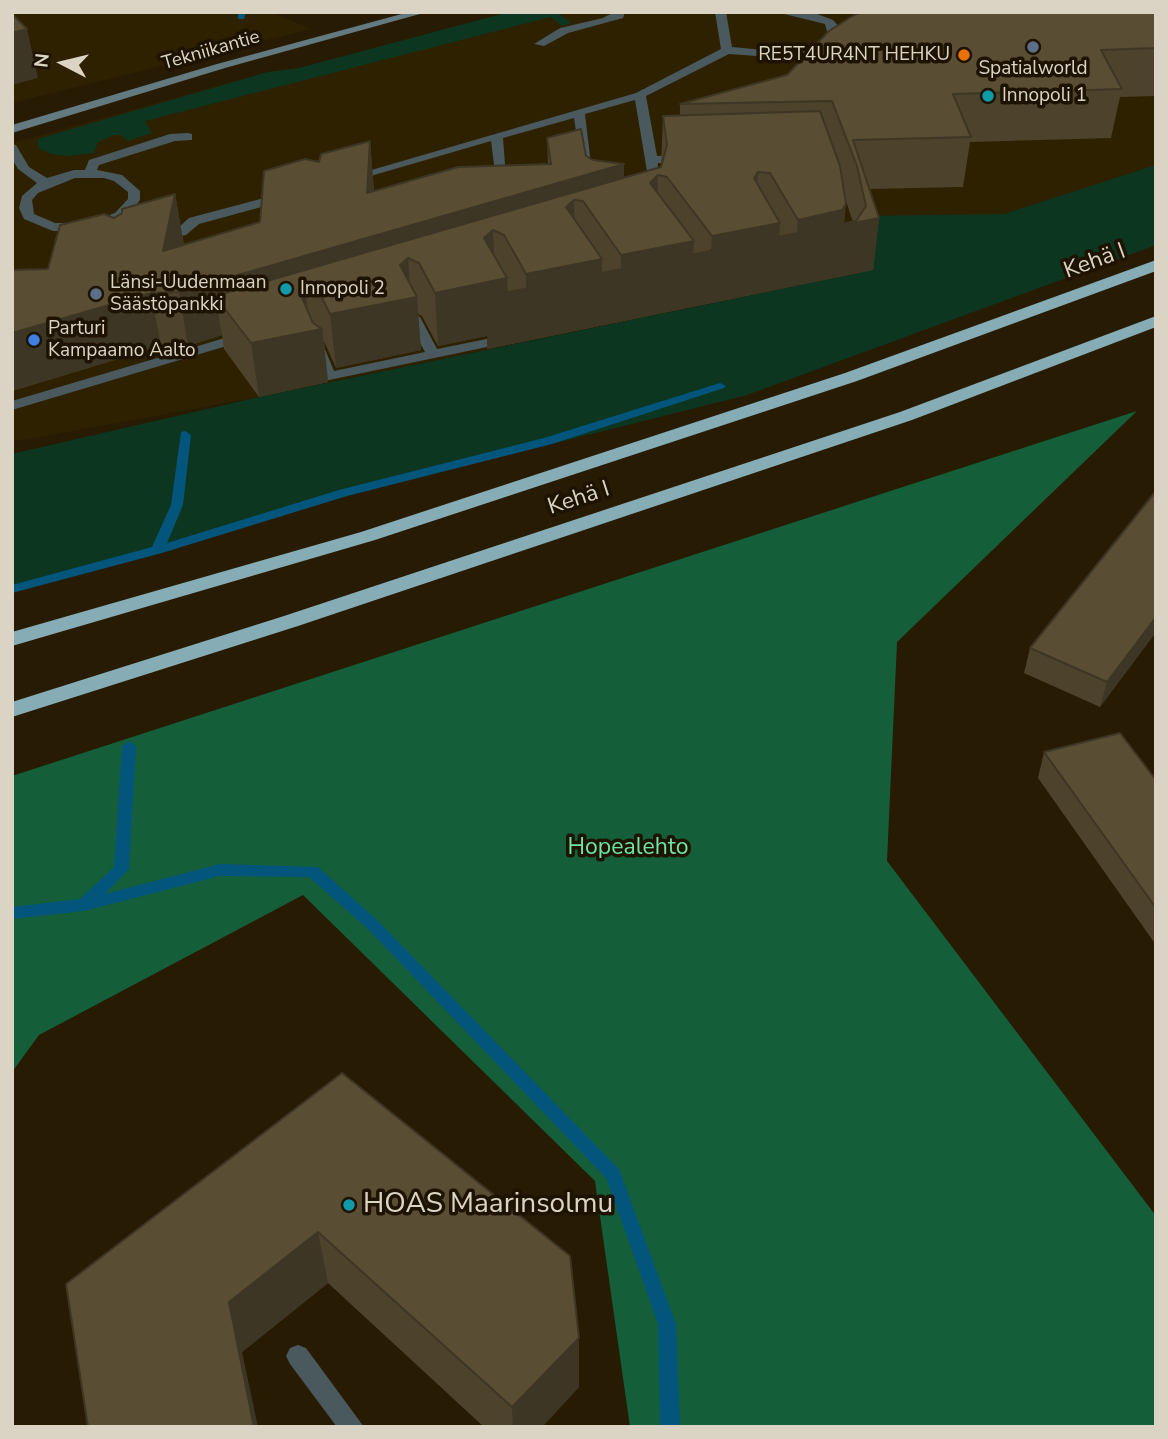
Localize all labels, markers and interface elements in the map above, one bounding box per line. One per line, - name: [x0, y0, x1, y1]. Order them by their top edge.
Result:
- street label: Tekniikantie: [159, 26, 263, 76]
- north arrow: [28, 28, 98, 98]
- marker: Spatialworld: [1025, 39, 1041, 55]
- place label: RE5T4UR4NT HEHKU: [758, 44, 950, 66]
- marker: RE5T4UR4NT HEHKU: [956, 47, 972, 63]
- text: N: [28, 52, 56, 69]
- place label: Spatialworld: [978, 58, 1088, 80]
- place label: Innopoli 1: [1002, 85, 1087, 107]
- marker: Innopoli 1: [980, 88, 996, 104]
- street label: Kehä I: [1060, 238, 1130, 286]
- place label: Länsi-Uudenmaan Säästöpankki: [110, 272, 266, 316]
- place label: Innopoli 2: [300, 278, 385, 300]
- marker: Innopoli 2: [278, 281, 294, 297]
- marker: Länsi-Uudenmaan Säästöpankki: [88, 286, 104, 302]
- place label: Parturi Kampaamo Aalto: [48, 318, 196, 362]
- marker: Parturi Kampaamo Aalto: [26, 332, 42, 348]
- street label: Kehä I: [545, 476, 613, 522]
- park label: Hopealehto: [568, 834, 688, 862]
- place label: HOAS Maarinsolmu: [363, 1188, 613, 1222]
- marker: HOAS Maarinsolmu: [341, 1197, 357, 1213]

